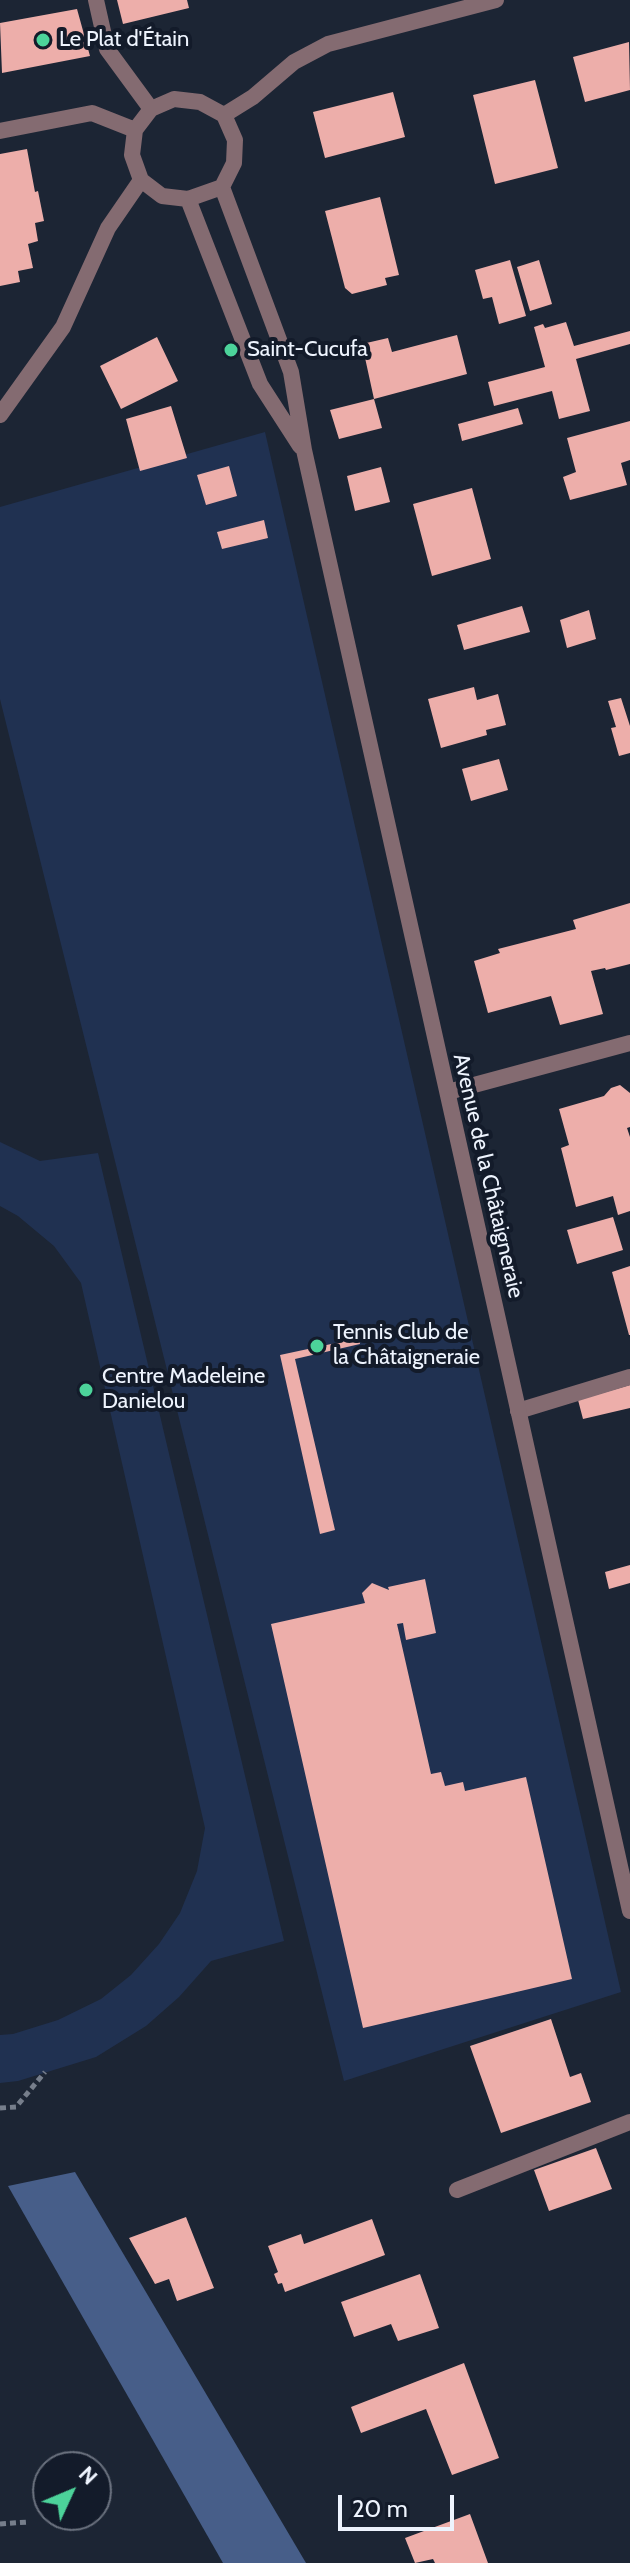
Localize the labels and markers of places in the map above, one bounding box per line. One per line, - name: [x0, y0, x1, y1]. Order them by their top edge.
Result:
- place label: Le Plat d'Étain: [59, 27, 189, 53]
- marker: Le Plat d'Étain: [34, 31, 52, 49]
- place label: Saint-Cucufa: [247, 337, 368, 363]
- marker: Saint-Cucufa: [222, 341, 240, 359]
- place label: Tennis Club de la Châtaigneraie: [333, 1320, 480, 1372]
- marker: Tennis Club de la Châtaigneraie: [308, 1337, 326, 1355]
- place label: Centre Madeleine Danielou: [102, 1364, 265, 1416]
- marker: Centre Madeleine Danielou: [77, 1381, 95, 1399]

